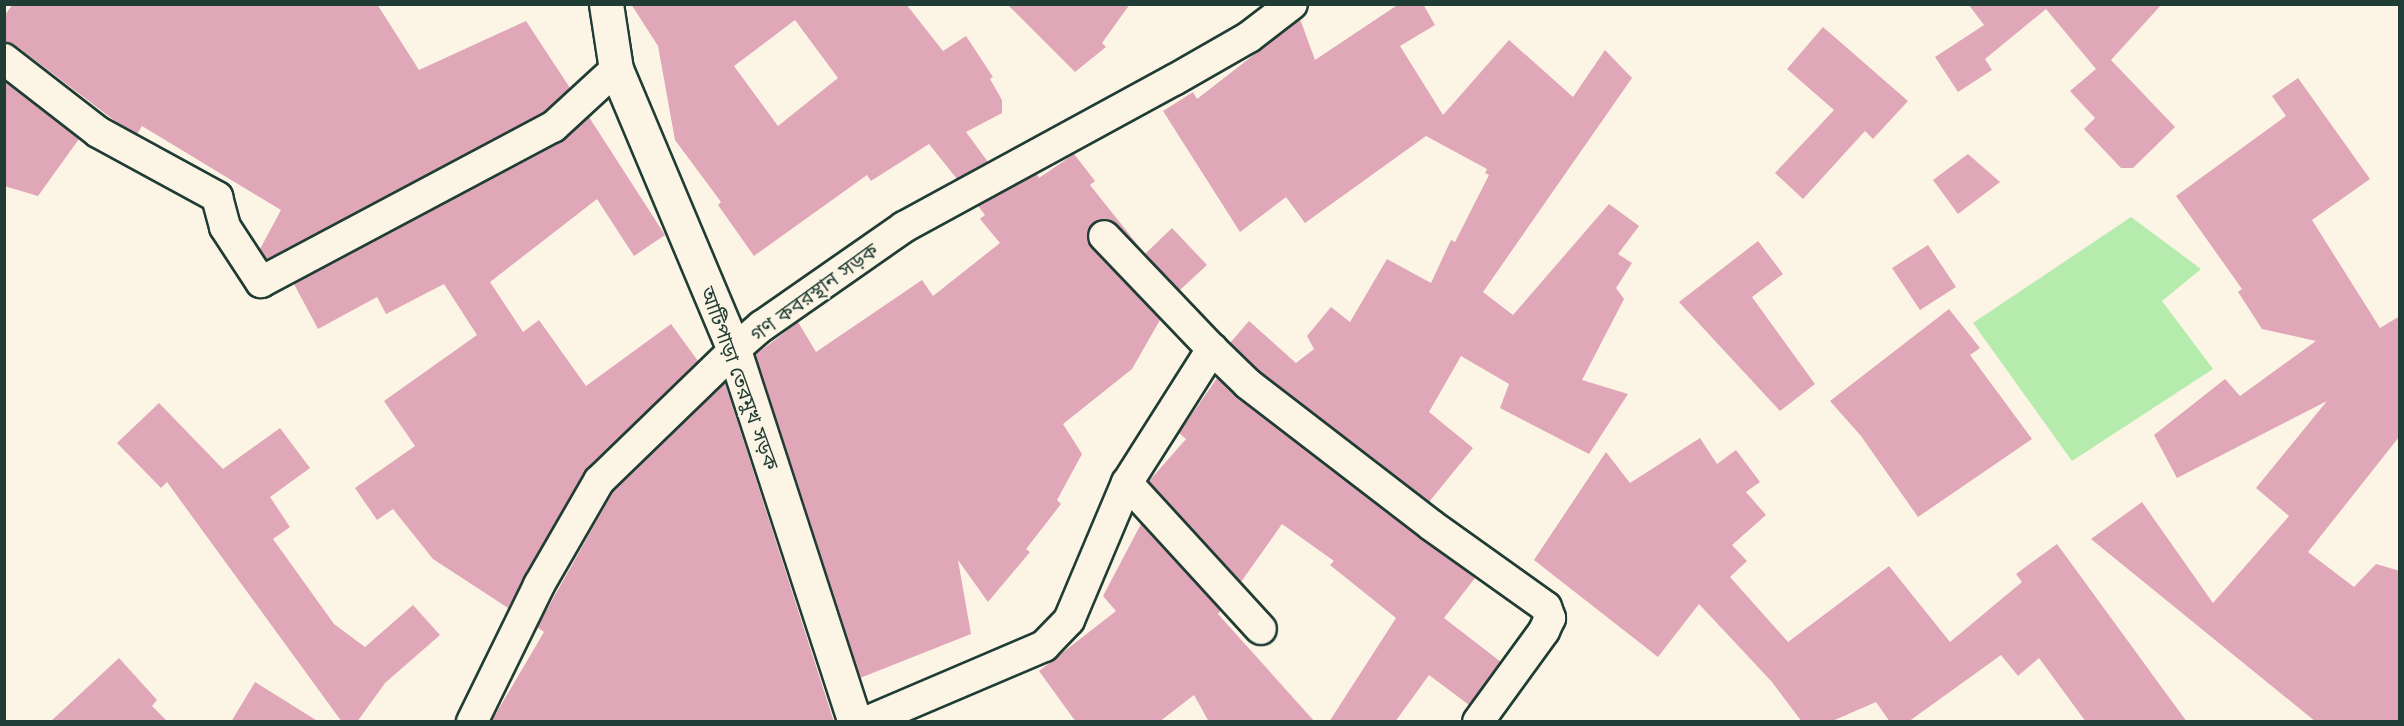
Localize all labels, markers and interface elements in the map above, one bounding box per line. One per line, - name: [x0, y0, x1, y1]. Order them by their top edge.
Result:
- street label: গণ কবরস্থান সড়ক: [746, 238, 882, 346]
- street label: আটিপাড়া তেরমুখ সড়ক: [696, 283, 784, 473]

